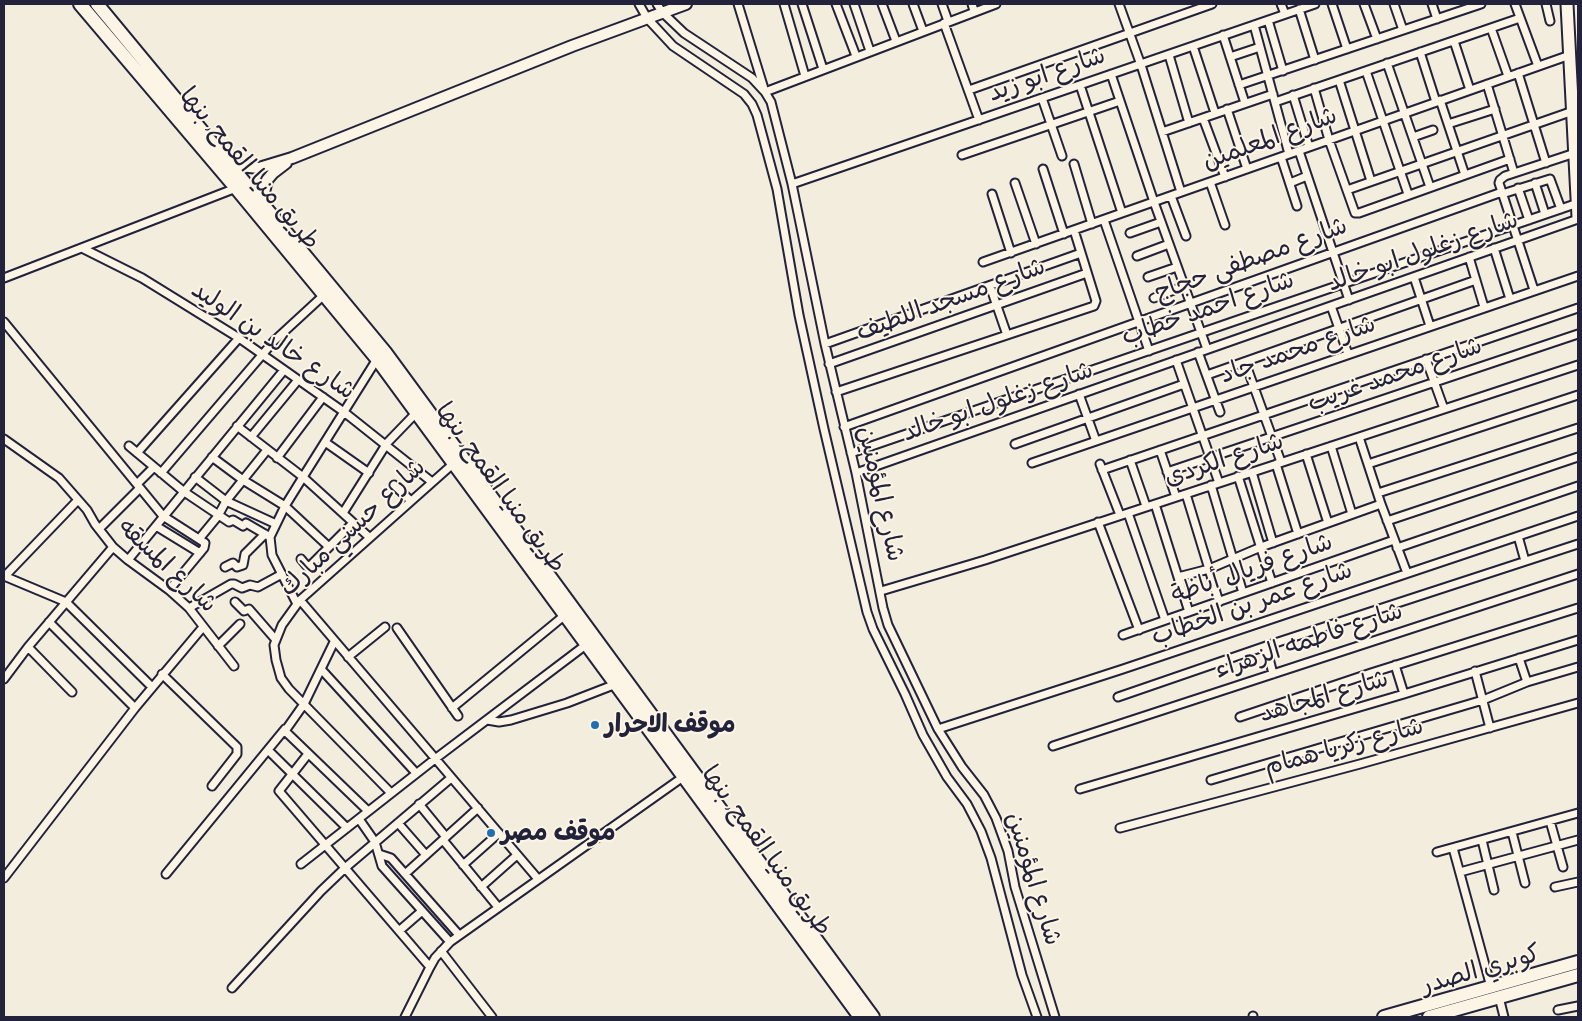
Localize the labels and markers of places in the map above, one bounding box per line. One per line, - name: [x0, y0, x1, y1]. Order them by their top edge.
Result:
- place label: موقف الاحرار: [605, 710, 736, 740]
- marker: موقف الاحرار: [589, 719, 601, 731]
- place label: موقف مصر: [501, 818, 615, 848]
- marker: موقف مصر: [485, 827, 497, 839]

